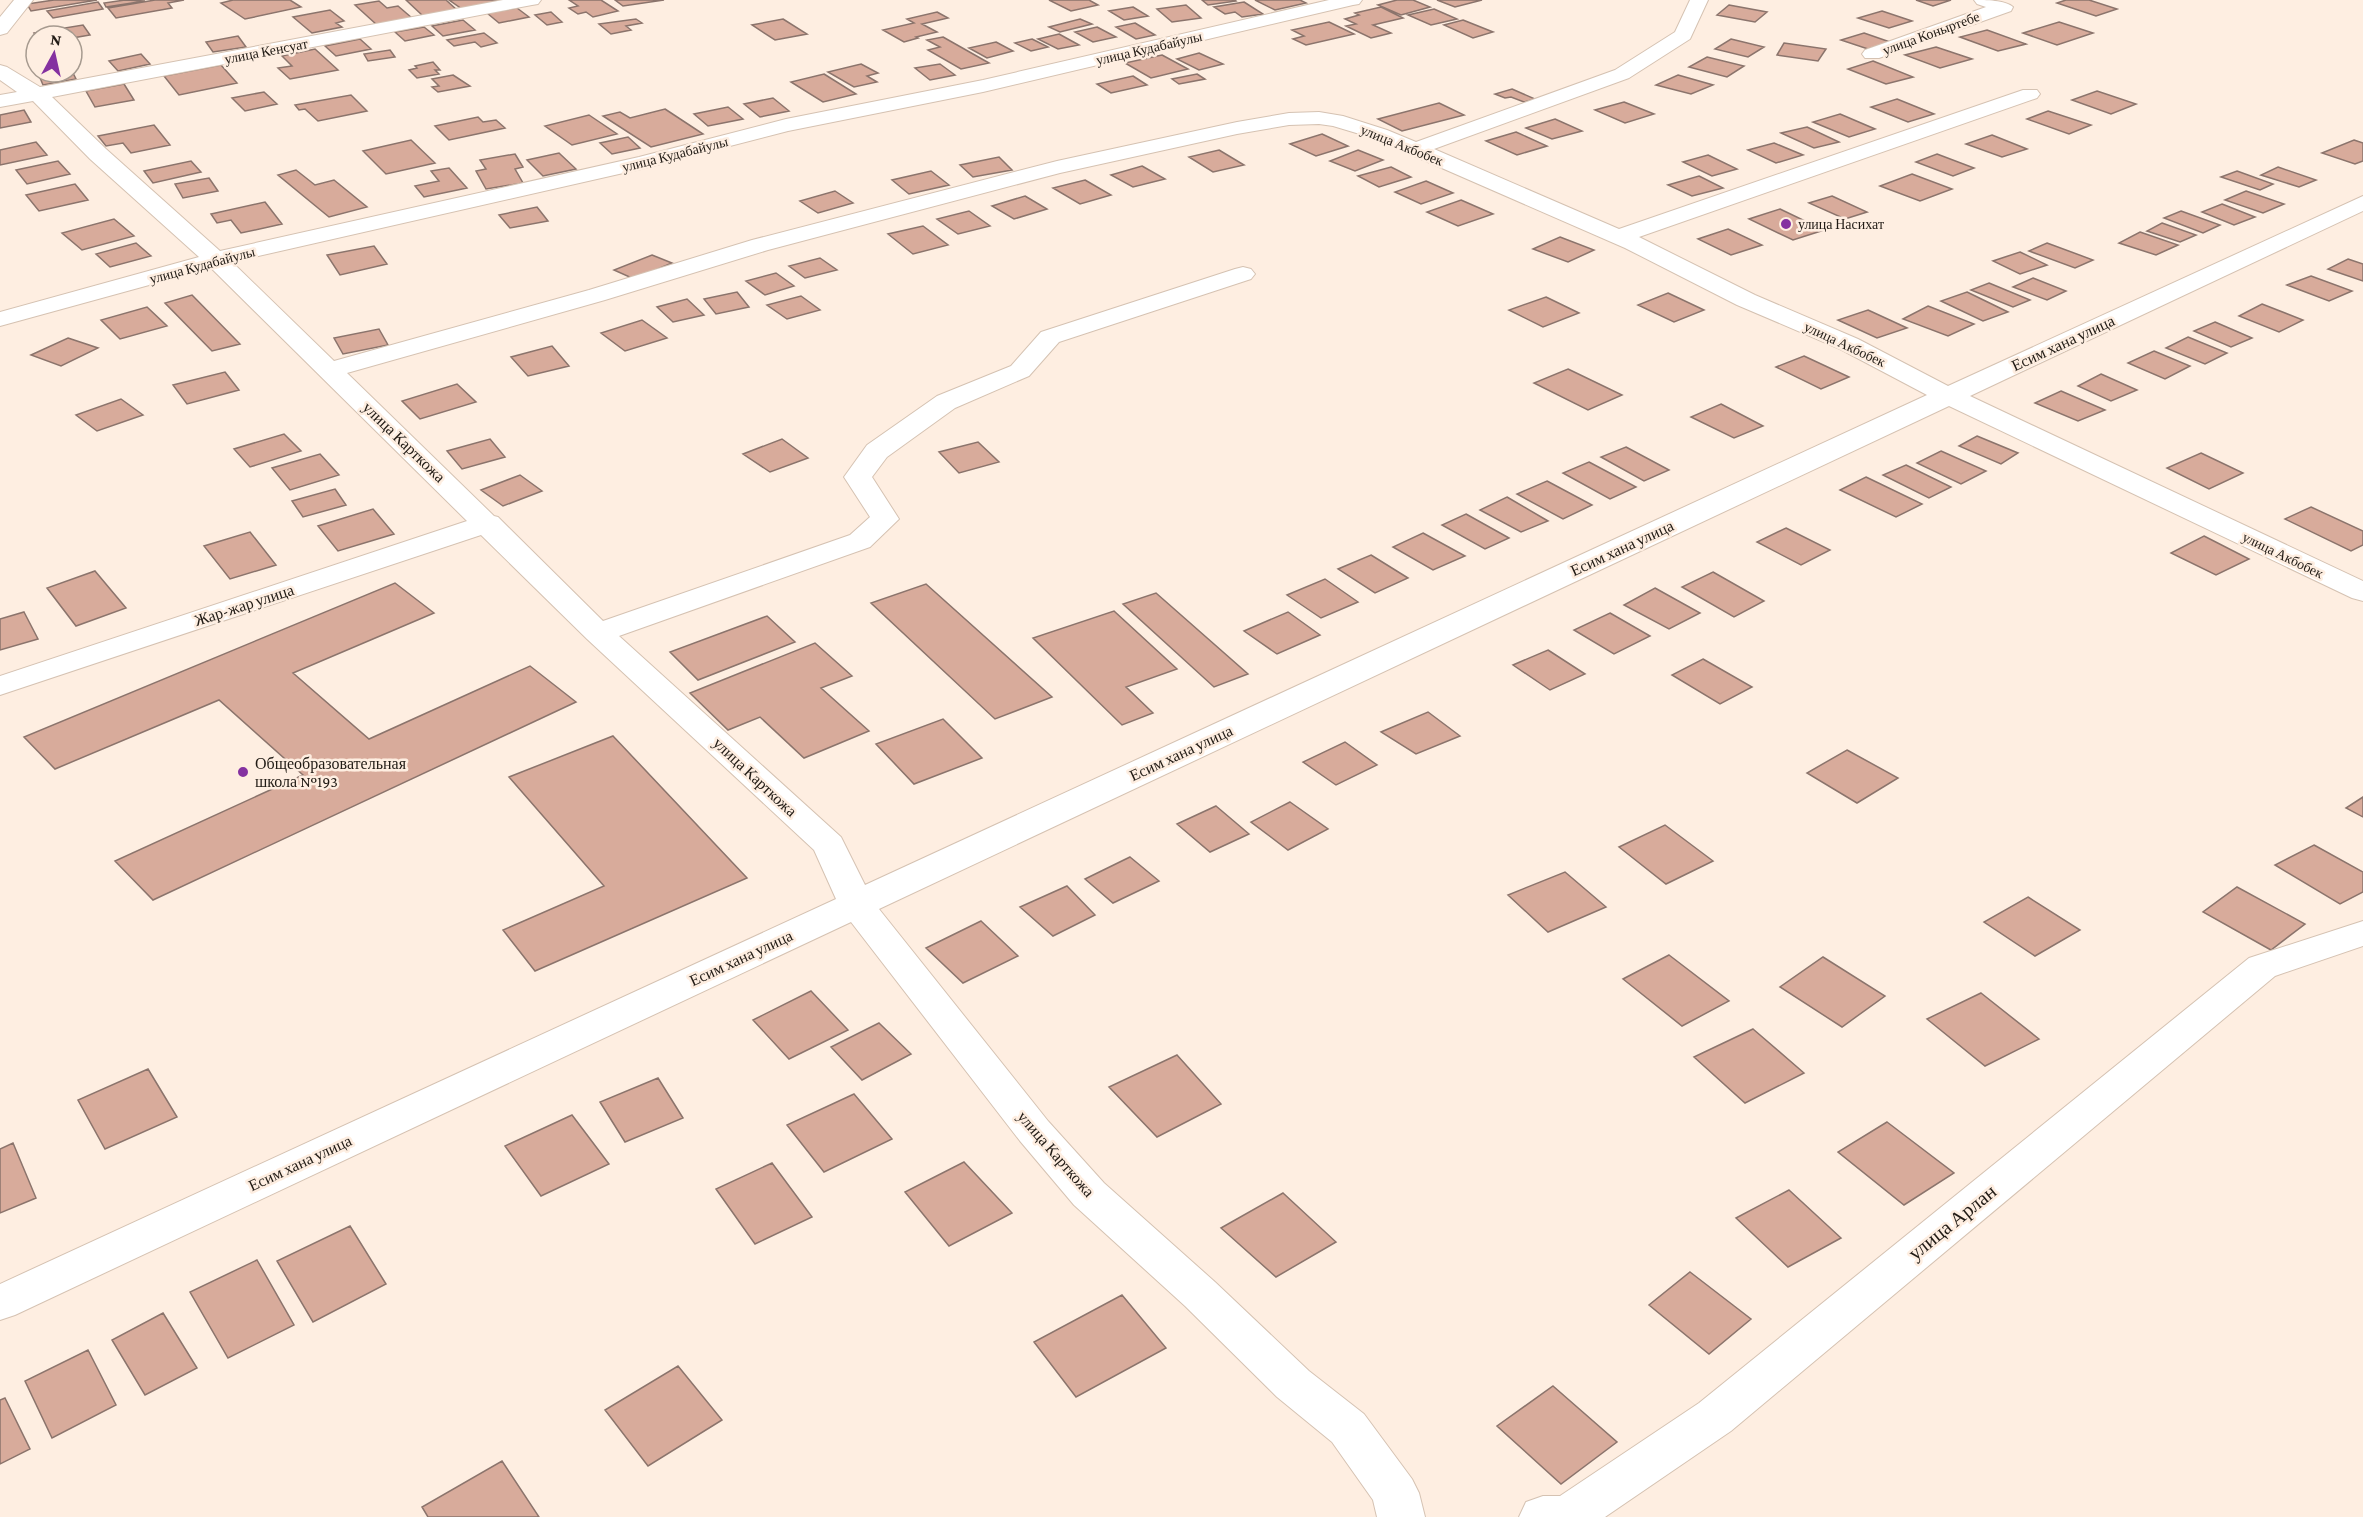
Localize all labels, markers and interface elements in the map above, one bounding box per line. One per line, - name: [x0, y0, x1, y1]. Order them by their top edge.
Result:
- street label: улица Коныртебе: [1880, 8, 1982, 58]
- north arrow: [24, 24, 84, 84]
- street label: улица Кудабайулы: [1094, 28, 1204, 68]
- text: N: [49, 30, 63, 49]
- street label: улица Кенсуат: [223, 35, 309, 67]
- street label: улица Акбобек: [1358, 121, 1446, 169]
- street label: улица Кудабайулы: [620, 133, 730, 175]
- place label: улица Насихат: [1798, 216, 1884, 232]
- marker: улица Насихат: [1779, 217, 1793, 231]
- street label: улица Кудабайулы: [148, 243, 257, 287]
- street label: Есим хана улица: [2009, 312, 2118, 375]
- street label: улица Акбобек: [1802, 318, 1888, 370]
- street label: улица Карткожа: [359, 399, 449, 486]
- street label: Есим хана улица: [1568, 517, 1677, 580]
- street label: улица Акбобек: [2240, 529, 2326, 582]
- street label: Жар-жар улица: [192, 581, 296, 630]
- street label: Есим хана улица: [1127, 722, 1236, 785]
- street label: улица Карткожа: [709, 734, 800, 821]
- place label: Общеобразовательная школа №193: [255, 755, 407, 790]
- marker: Общеобразовательная школа №193: [236, 765, 250, 779]
- street label: Есим хана улица: [687, 927, 796, 990]
- street label: улица Карткожа: [1014, 1108, 1098, 1201]
- street label: Есим хана улица: [246, 1132, 355, 1195]
- street label: улица Арлан: [1904, 1180, 2001, 1265]

